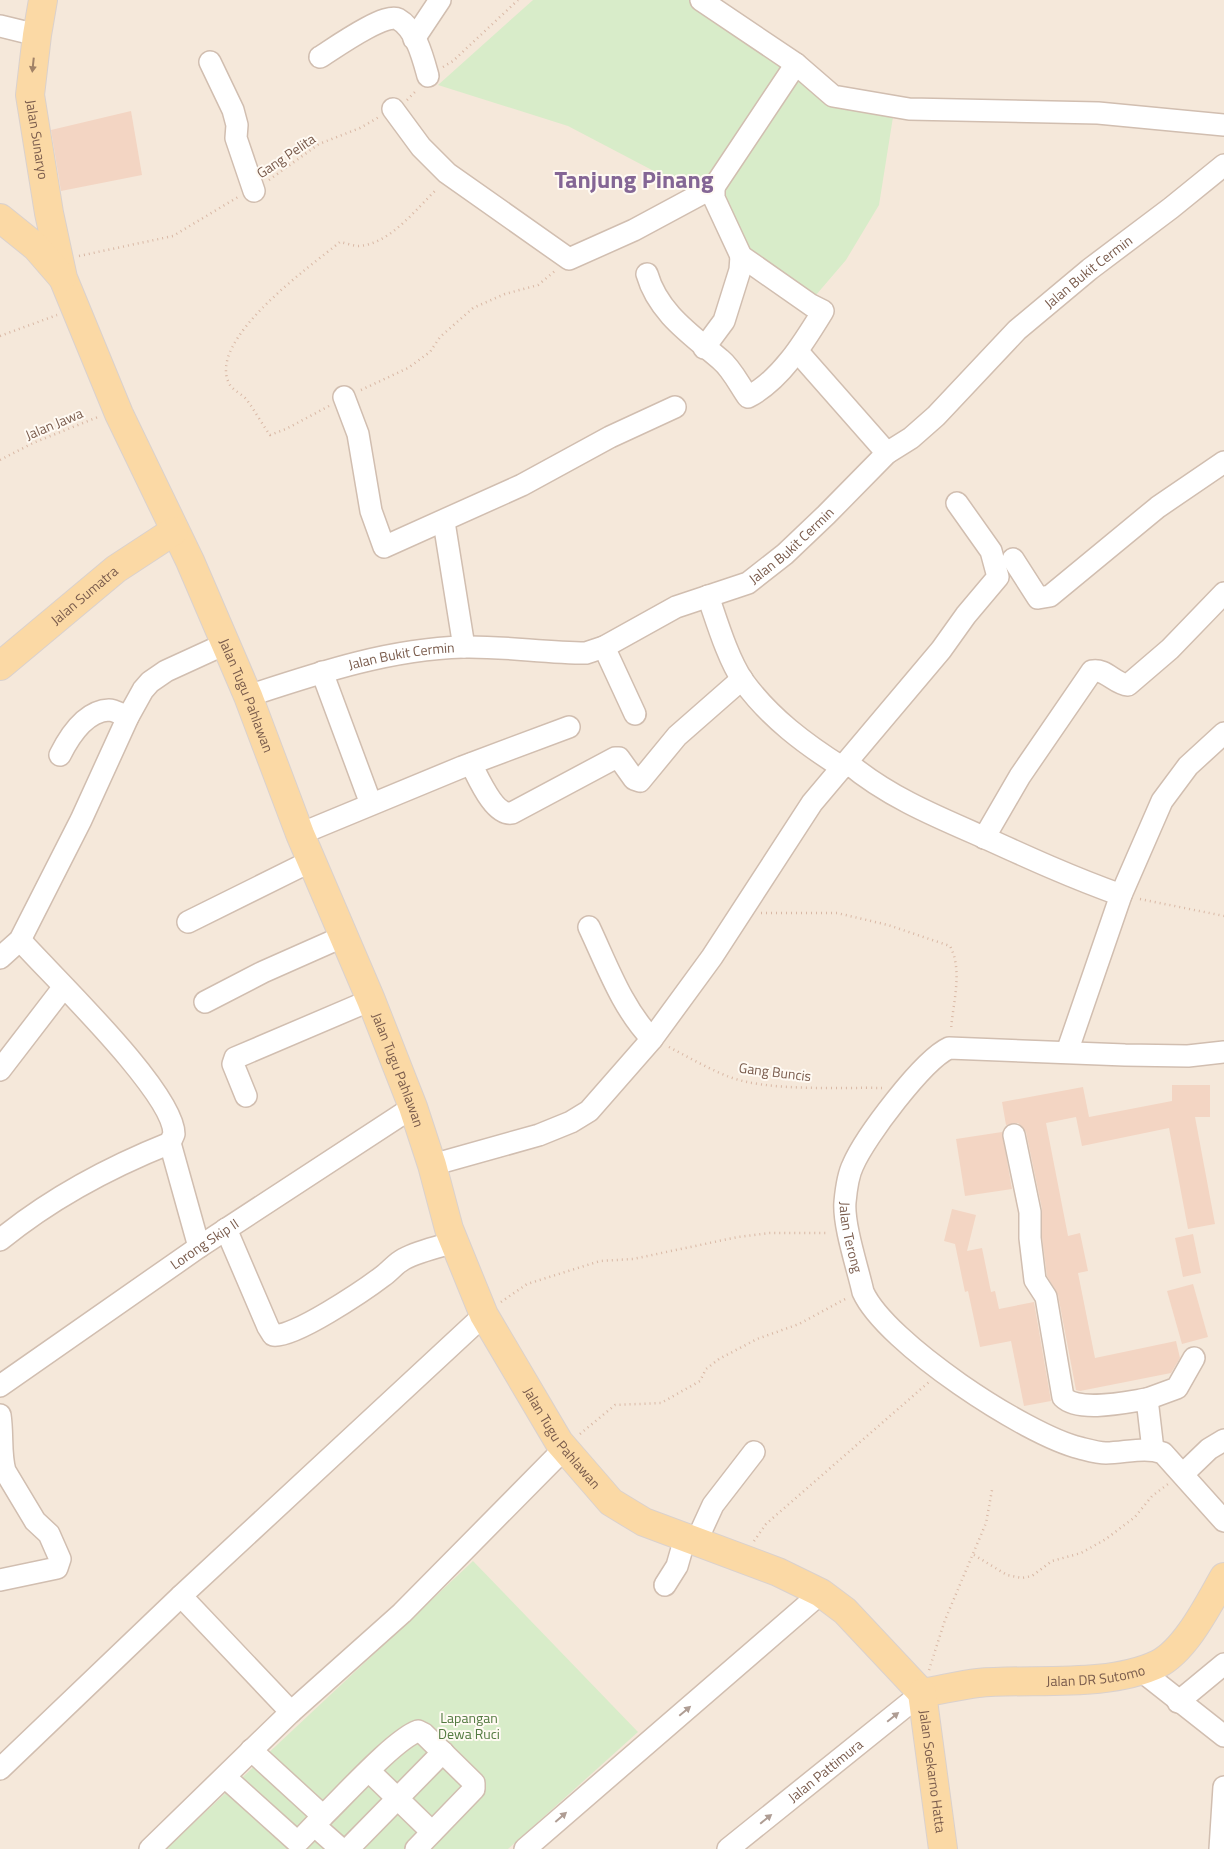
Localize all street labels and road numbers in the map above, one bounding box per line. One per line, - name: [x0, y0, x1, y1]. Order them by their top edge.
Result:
- street label: Jalan Sunaryo: [21, 98, 54, 181]
- street label: Gang Pelita: [252, 128, 319, 183]
- street label: Jalan Bukit Cermin: [1039, 230, 1136, 313]
- street label: Jalan Jawa: [22, 402, 86, 445]
- street label: Jalan Bukit Cermin: [744, 502, 838, 589]
- street label: Jalan Sumatra: [46, 561, 122, 630]
- street label: Jalan Tugu Pahlawan: [214, 635, 279, 755]
- street label: Jalan Bukit Cermin: [346, 636, 455, 675]
- street label: Jalan Tugu Pahlawan: [367, 1009, 430, 1130]
- street label: Gang Buncis: [738, 1057, 812, 1086]
- street label: Jalan Terong: [835, 1201, 869, 1275]
- street label: Lorong Skip II: [166, 1213, 243, 1274]
- street label: Jalan Tugu Pahlawan: [519, 1383, 606, 1493]
- street label: Jalan DR Sutomo: [1046, 1659, 1148, 1691]
- street label: Jalan Soekarno Hatta: [914, 1708, 952, 1834]
- street label: Jalan Pattimura: [783, 1734, 867, 1807]

